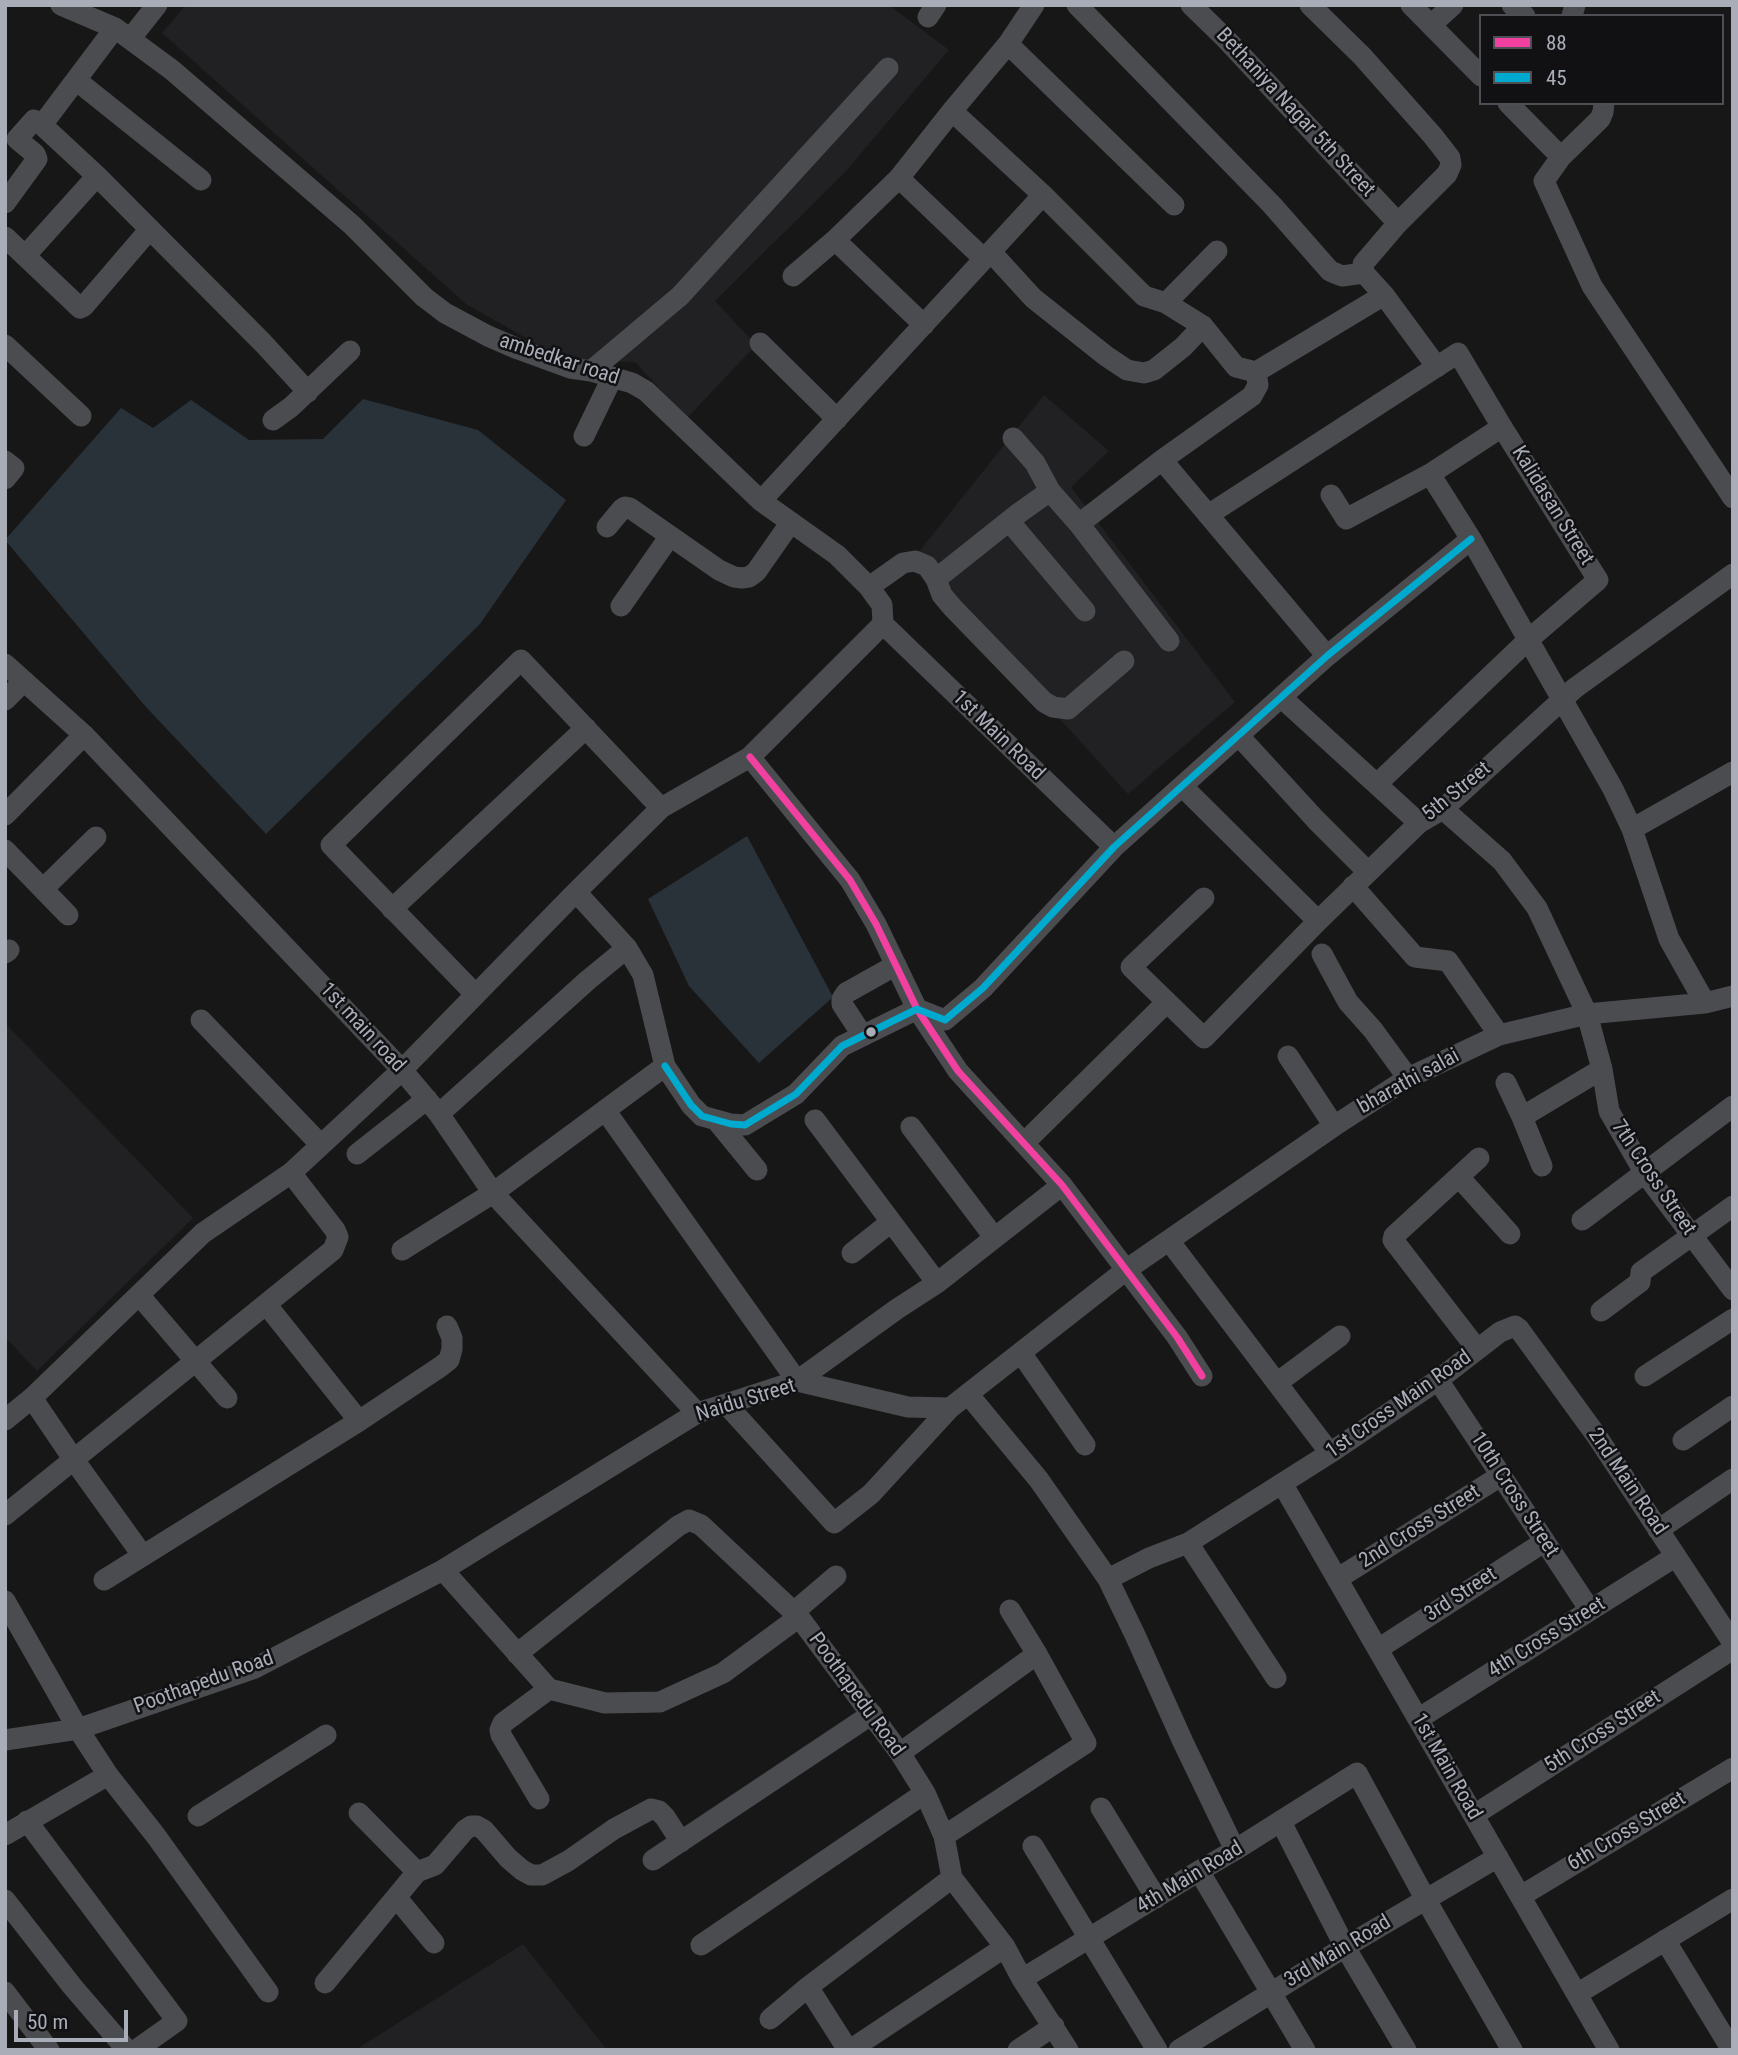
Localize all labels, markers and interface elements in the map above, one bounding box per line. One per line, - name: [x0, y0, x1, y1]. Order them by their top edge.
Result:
- legend: [1479, 14, 1724, 105]
- street label: Bethaniya Nagar 5th Street: [1210, 23, 1380, 203]
- text: 88: [1546, 31, 1567, 55]
- text: 45: [1546, 66, 1567, 90]
- street label: ambedkar road: [496, 329, 622, 391]
- street label: Kalidasan Street: [1505, 442, 1599, 570]
- street label: 1st Main Road: [946, 686, 1050, 786]
- street label: 5th Street: [1418, 757, 1496, 827]
- street label: 1st main road: [314, 978, 410, 1078]
- unlabelled marker: [864, 1025, 878, 1039]
- street label: bharathi salai: [1354, 1044, 1464, 1120]
- street label: 7th Cross Street: [1605, 1116, 1701, 1240]
- street label: 1st Cross Main Road: [1322, 1345, 1476, 1465]
- street label: Naidu Street: [693, 1374, 799, 1428]
- street label: 2nd Main Road: [1582, 1424, 1672, 1540]
- street label: 10th Cross Street: [1464, 1428, 1564, 1562]
- street label: 2nd Cross Street: [1355, 1480, 1485, 1574]
- street label: 3rd Street: [1420, 1562, 1502, 1628]
- street label: 4th Cross Street: [1484, 1592, 1610, 1684]
- street label: Poothapedu Road: [803, 1628, 909, 1762]
- street label: Poothapedu Road: [131, 1646, 277, 1720]
- street label: 5th Cross Street: [1540, 1685, 1666, 1779]
- street label: 1st Main Road: [1405, 1709, 1487, 1825]
- street label: 6th Cross Street: [1563, 1787, 1691, 1877]
- street label: 4th Main Road: [1132, 1836, 1248, 1920]
- street label: 3rd Main Road: [1280, 1910, 1396, 1994]
- scale bar: [18, 1996, 131, 2040]
- text: 50 m: [27, 2010, 68, 2034]

